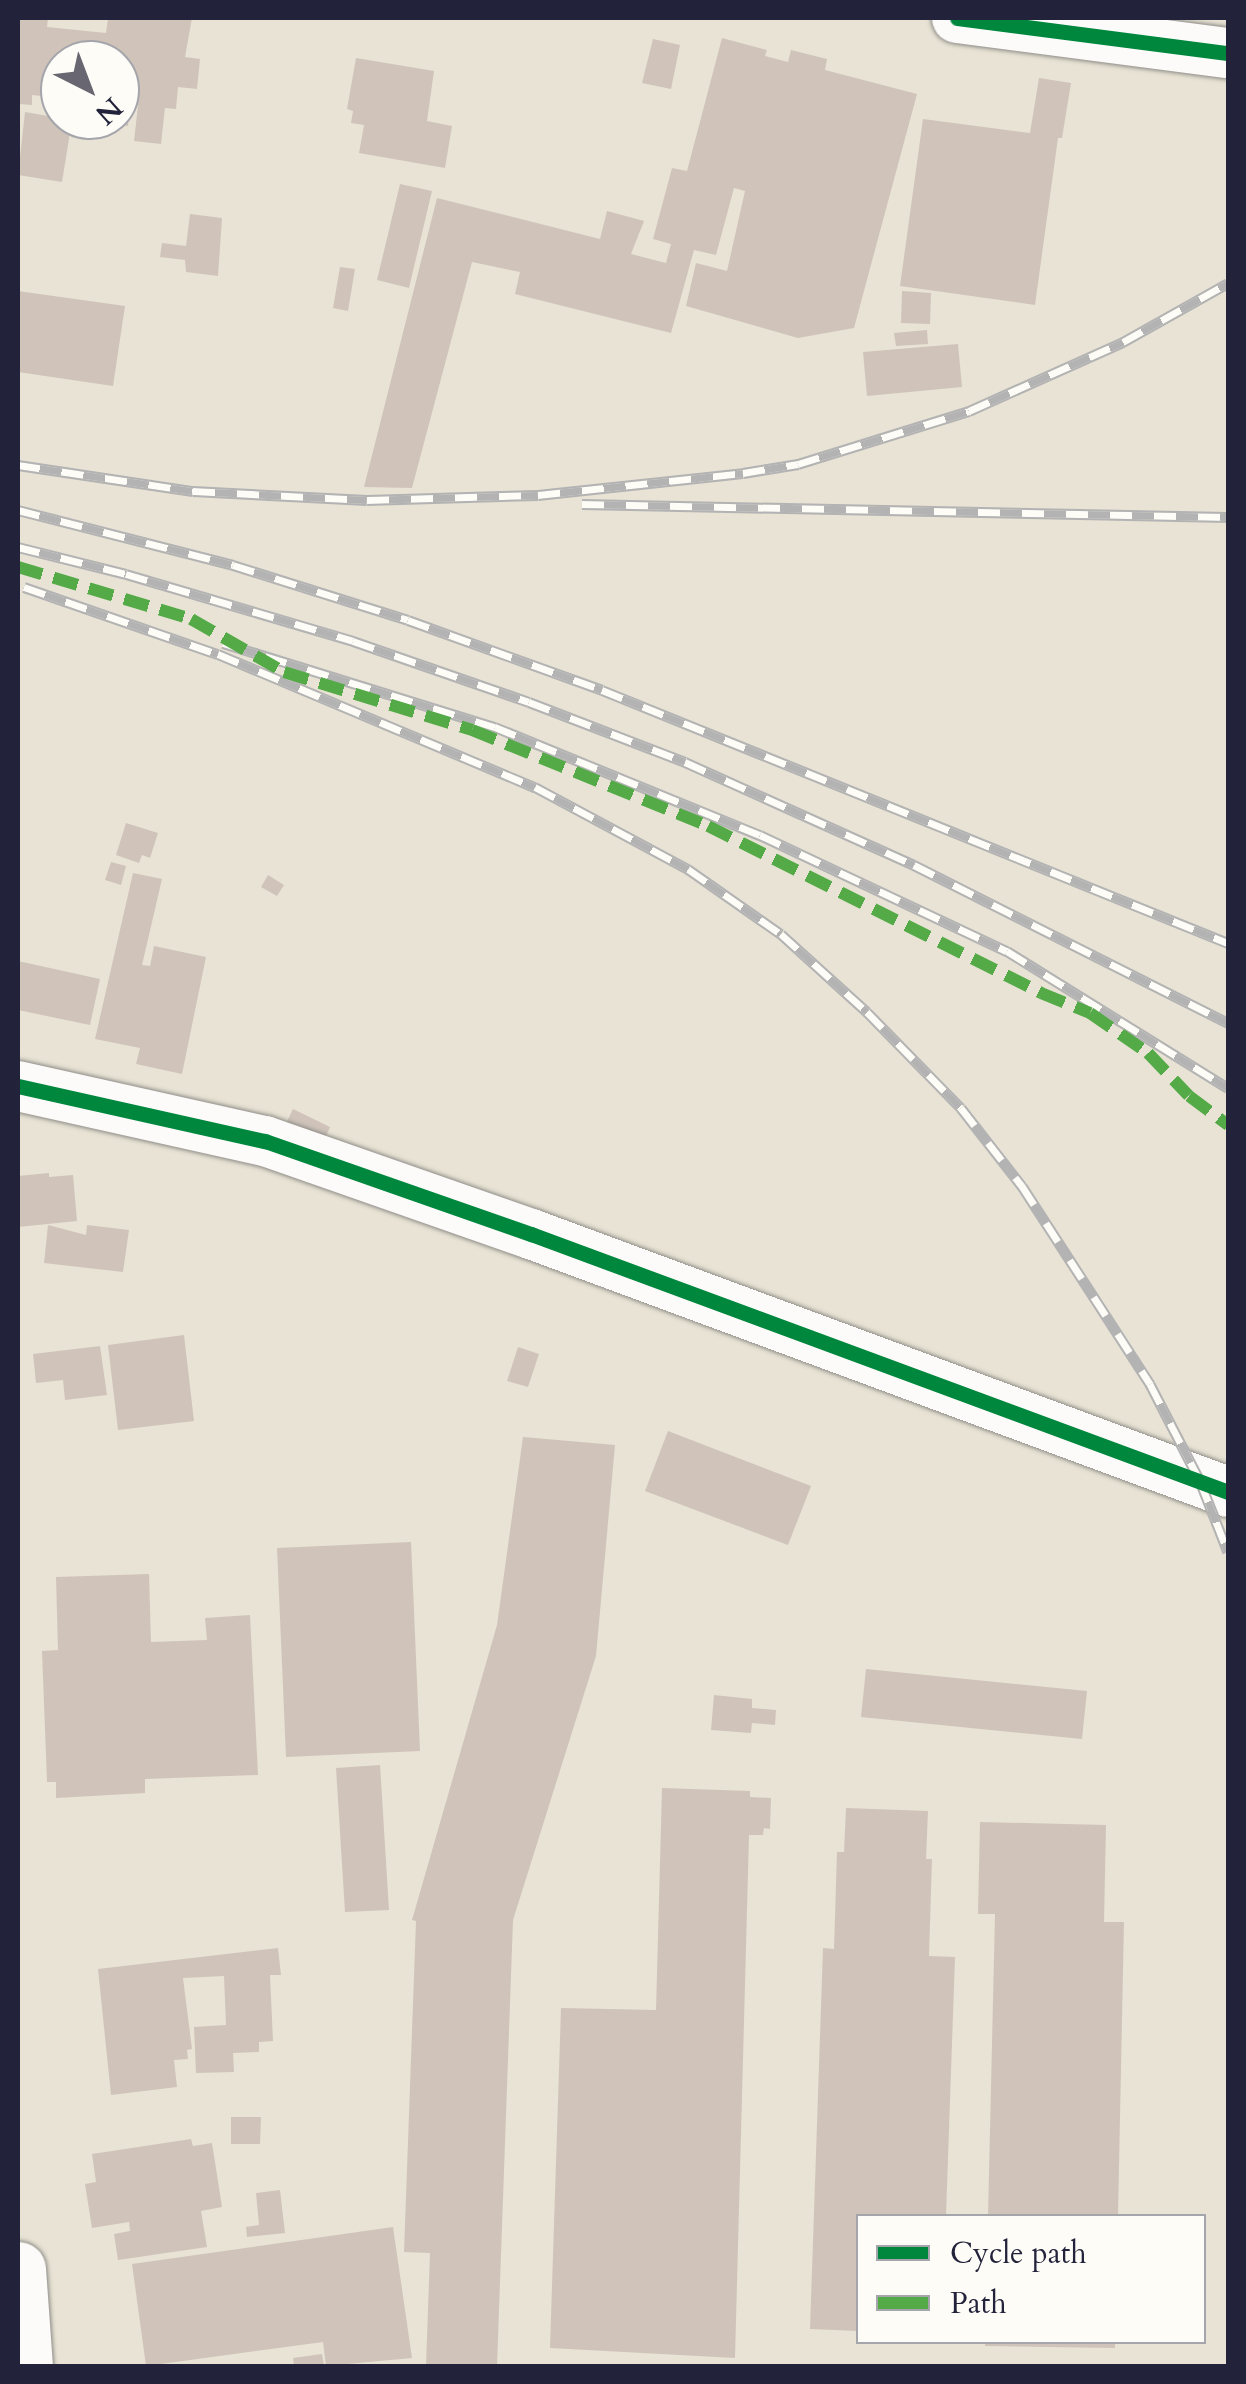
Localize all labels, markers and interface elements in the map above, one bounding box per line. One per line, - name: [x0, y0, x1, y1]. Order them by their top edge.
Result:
- north arrow: [40, 40, 140, 140]
- text: N: [87, 89, 130, 133]
- legend: [856, 2214, 1206, 2344]
- text: Cycle path: [950, 2233, 1087, 2274]
- text: Path: [950, 2283, 1007, 2324]

